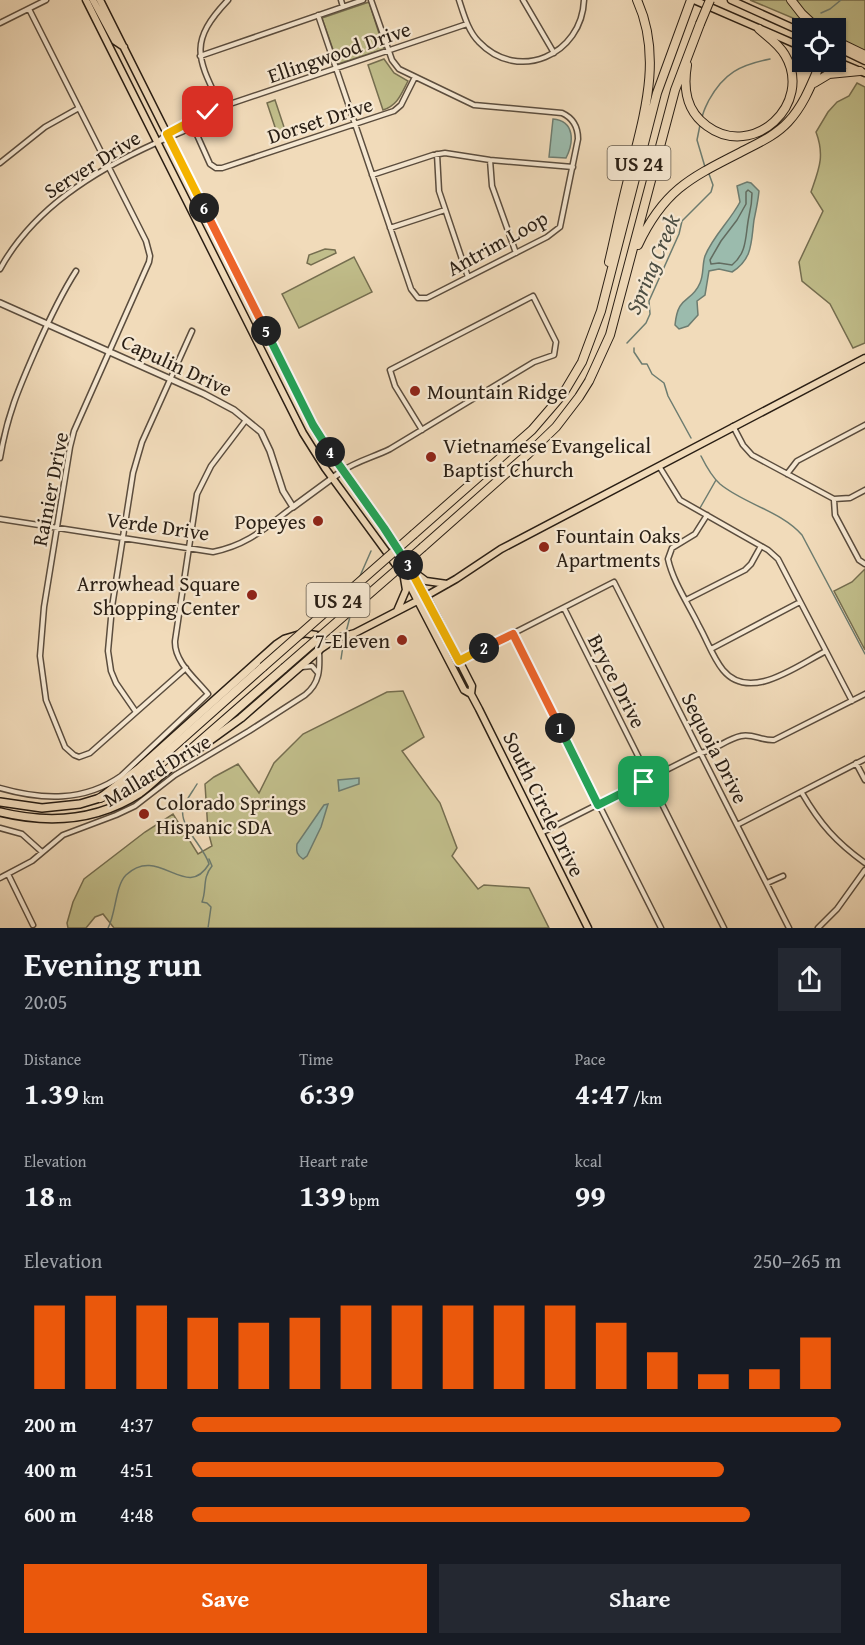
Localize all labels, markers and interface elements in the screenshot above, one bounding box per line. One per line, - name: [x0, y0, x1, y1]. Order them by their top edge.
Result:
- street label: Ellingwood Drive: [263, 13, 415, 91]
- map controls: [792, 18, 846, 72]
- button: locate: [792, 18, 846, 72]
- pin: [182, 86, 233, 137]
- street label: Dorset Drive: [263, 88, 377, 152]
- icon: check: [191, 95, 224, 128]
- street label: Server Drive: [38, 122, 147, 206]
- road number: US 24: [608, 146, 670, 180]
- pin: 6: [189, 193, 219, 223]
- text: 6: [200, 196, 208, 220]
- street label: Antrim Loop: [441, 202, 553, 284]
- water label: Spring Creek: [617, 208, 688, 319]
- pin: 5: [251, 316, 281, 346]
- text: 5: [262, 319, 270, 343]
- street label: Capulin Drive: [116, 326, 238, 404]
- place label: Mountain Ridge: [427, 376, 567, 407]
- marker: Mountain Ridge: [408, 384, 422, 398]
- street label: Rainier Drive: [24, 429, 76, 549]
- place label: Vietnamese Evangelical Baptist Church: [443, 430, 651, 485]
- pin: 4: [315, 437, 345, 467]
- text: 4: [326, 440, 334, 464]
- marker: Vietnamese Evangelical Baptist Church: [424, 450, 438, 464]
- street label: Verde Drive: [105, 503, 212, 549]
- place label: Popeyes: [235, 506, 306, 537]
- marker: Popeyes: [311, 514, 325, 528]
- place label: Fountain Oaks Apartments: [556, 520, 681, 575]
- marker: Fountain Oaks Apartments: [537, 540, 551, 554]
- pin: 3: [393, 550, 423, 580]
- text: 3: [404, 553, 412, 577]
- place label: Arrowhead Square Shopping Center: [77, 568, 240, 623]
- road number: US 24: [306, 583, 370, 617]
- marker: Arrowhead Square Shopping Center: [245, 588, 259, 602]
- place label: 7-Eleven: [315, 625, 390, 656]
- street label: Bryce Drive: [580, 629, 654, 734]
- marker: 7-Eleven: [395, 633, 409, 647]
- pin: 2: [469, 633, 499, 663]
- text: 2: [480, 636, 488, 660]
- street label: Sequoia Drive: [674, 687, 756, 809]
- pin: 1: [545, 713, 575, 743]
- text: 1: [556, 716, 564, 740]
- street label: Mallard Drive: [97, 726, 217, 814]
- street label: South Circle Drive: [495, 726, 593, 882]
- pin: [618, 756, 669, 807]
- icon: arrive: [627, 765, 660, 798]
- place label: Colorado Springs Hispanic SDA: [156, 787, 306, 842]
- marker: Colorado Springs Hispanic SDA: [137, 807, 151, 821]
- text: Evening run: [24, 940, 201, 988]
- button: share: [778, 948, 841, 1011]
- text: 20:05: [24, 987, 67, 1016]
- text: Distance: [24, 1047, 81, 1071]
- text: Time: [299, 1047, 333, 1071]
- text: Pace: [575, 1047, 605, 1071]
- text: 1.39: [24, 1071, 79, 1115]
- text: 6:39: [299, 1071, 354, 1115]
- text: 4:47: [575, 1071, 630, 1115]
- text: km: [79, 1086, 104, 1110]
- text: /km: [630, 1086, 662, 1110]
- text: Elevation: [24, 1149, 87, 1173]
- text: Heart rate: [299, 1149, 368, 1173]
- text: kcal: [575, 1149, 602, 1173]
- text: 18: [24, 1173, 55, 1217]
- text: 139: [299, 1173, 346, 1217]
- text: 99: [575, 1173, 606, 1217]
- text: m: [55, 1188, 72, 1212]
- text: bpm: [346, 1188, 379, 1212]
- text: Elevation: [24, 1246, 102, 1275]
- text: 250–265 m: [753, 1246, 841, 1275]
- text: 200 m: [24, 1410, 77, 1439]
- text: 4:37: [120, 1410, 154, 1439]
- text: 400 m: [24, 1455, 77, 1484]
- text: 4:51: [120, 1455, 154, 1484]
- text: 600 m: [24, 1500, 77, 1529]
- text: 4:48: [120, 1500, 154, 1529]
- button: Save: [24, 1564, 427, 1633]
- button: Share: [439, 1564, 841, 1633]

